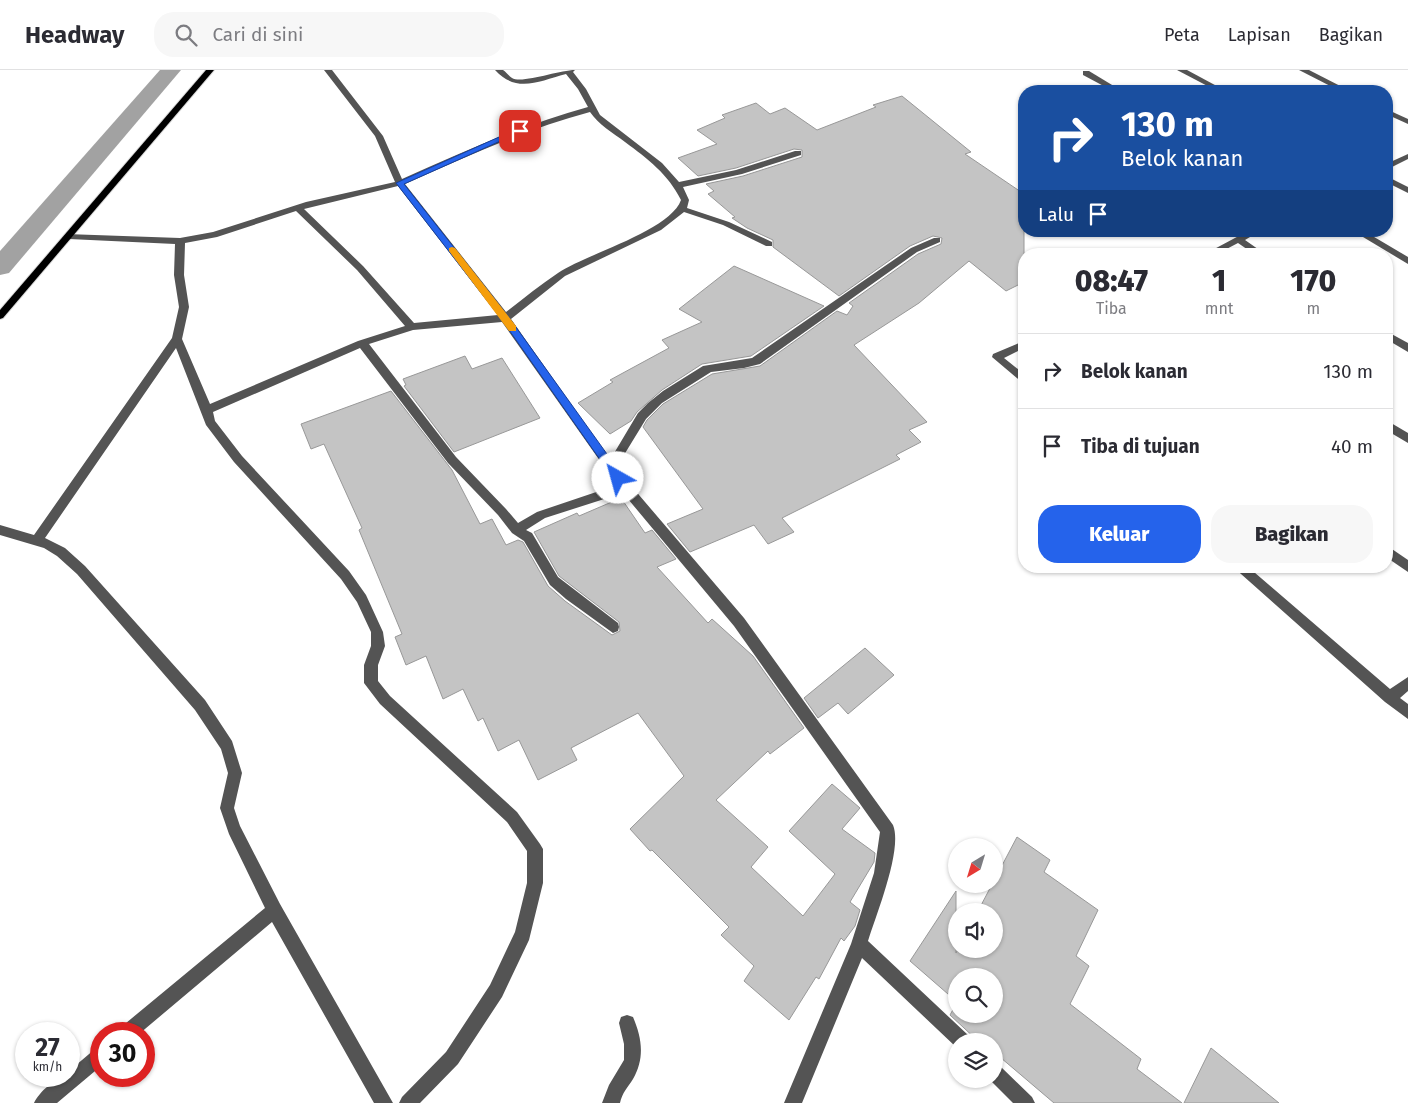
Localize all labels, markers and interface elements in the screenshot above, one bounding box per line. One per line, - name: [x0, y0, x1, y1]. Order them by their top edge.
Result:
- search box: [154, 12, 504, 57]
- text: Headway: [25, 21, 124, 49]
- icon: search: [172, 21, 200, 49]
- text: Cari di sini: [212, 23, 303, 46]
- text: Peta: [1164, 24, 1200, 46]
- text: Lapisan: [1228, 24, 1291, 46]
- text: Bagikan: [1319, 24, 1383, 46]
- text: 130 m: [1121, 103, 1214, 145]
- icon: right: [1038, 105, 1103, 170]
- pin: [499, 110, 541, 152]
- icon: arrive: [506, 117, 534, 145]
- text: Belok kanan: [1121, 145, 1243, 172]
- icon: arrive: [1084, 200, 1112, 228]
- text: Lalu: [1038, 203, 1074, 226]
- text: 08:47: [1075, 263, 1148, 299]
- text: 1: [1212, 263, 1226, 299]
- text: 170: [1290, 263, 1336, 299]
- text: Tiba: [1096, 299, 1127, 318]
- text: mnt: [1205, 299, 1234, 318]
- text: m: [1306, 299, 1320, 318]
- icon: right: [1038, 357, 1066, 385]
- text: Belok kanan: [1081, 360, 1188, 383]
- text: 130 m: [1323, 360, 1373, 383]
- icon: arrive: [1038, 432, 1066, 460]
- text: Tiba di tujuan: [1081, 435, 1200, 458]
- text: 40 m: [1331, 435, 1373, 458]
- position arrow: [591, 451, 643, 503]
- button: Keluar: [1038, 505, 1201, 563]
- button: Bagikan: [1211, 505, 1373, 563]
- north arrow: [948, 838, 1002, 892]
- map controls: [948, 838, 1003, 1088]
- button: sound: [948, 903, 1003, 958]
- button: search: [948, 968, 1003, 1023]
- speed limit sign: 30: [90, 1022, 155, 1087]
- text: 27: [35, 1033, 60, 1063]
- button: layers: [948, 1033, 1003, 1088]
- text: km/h: [33, 1060, 62, 1074]

